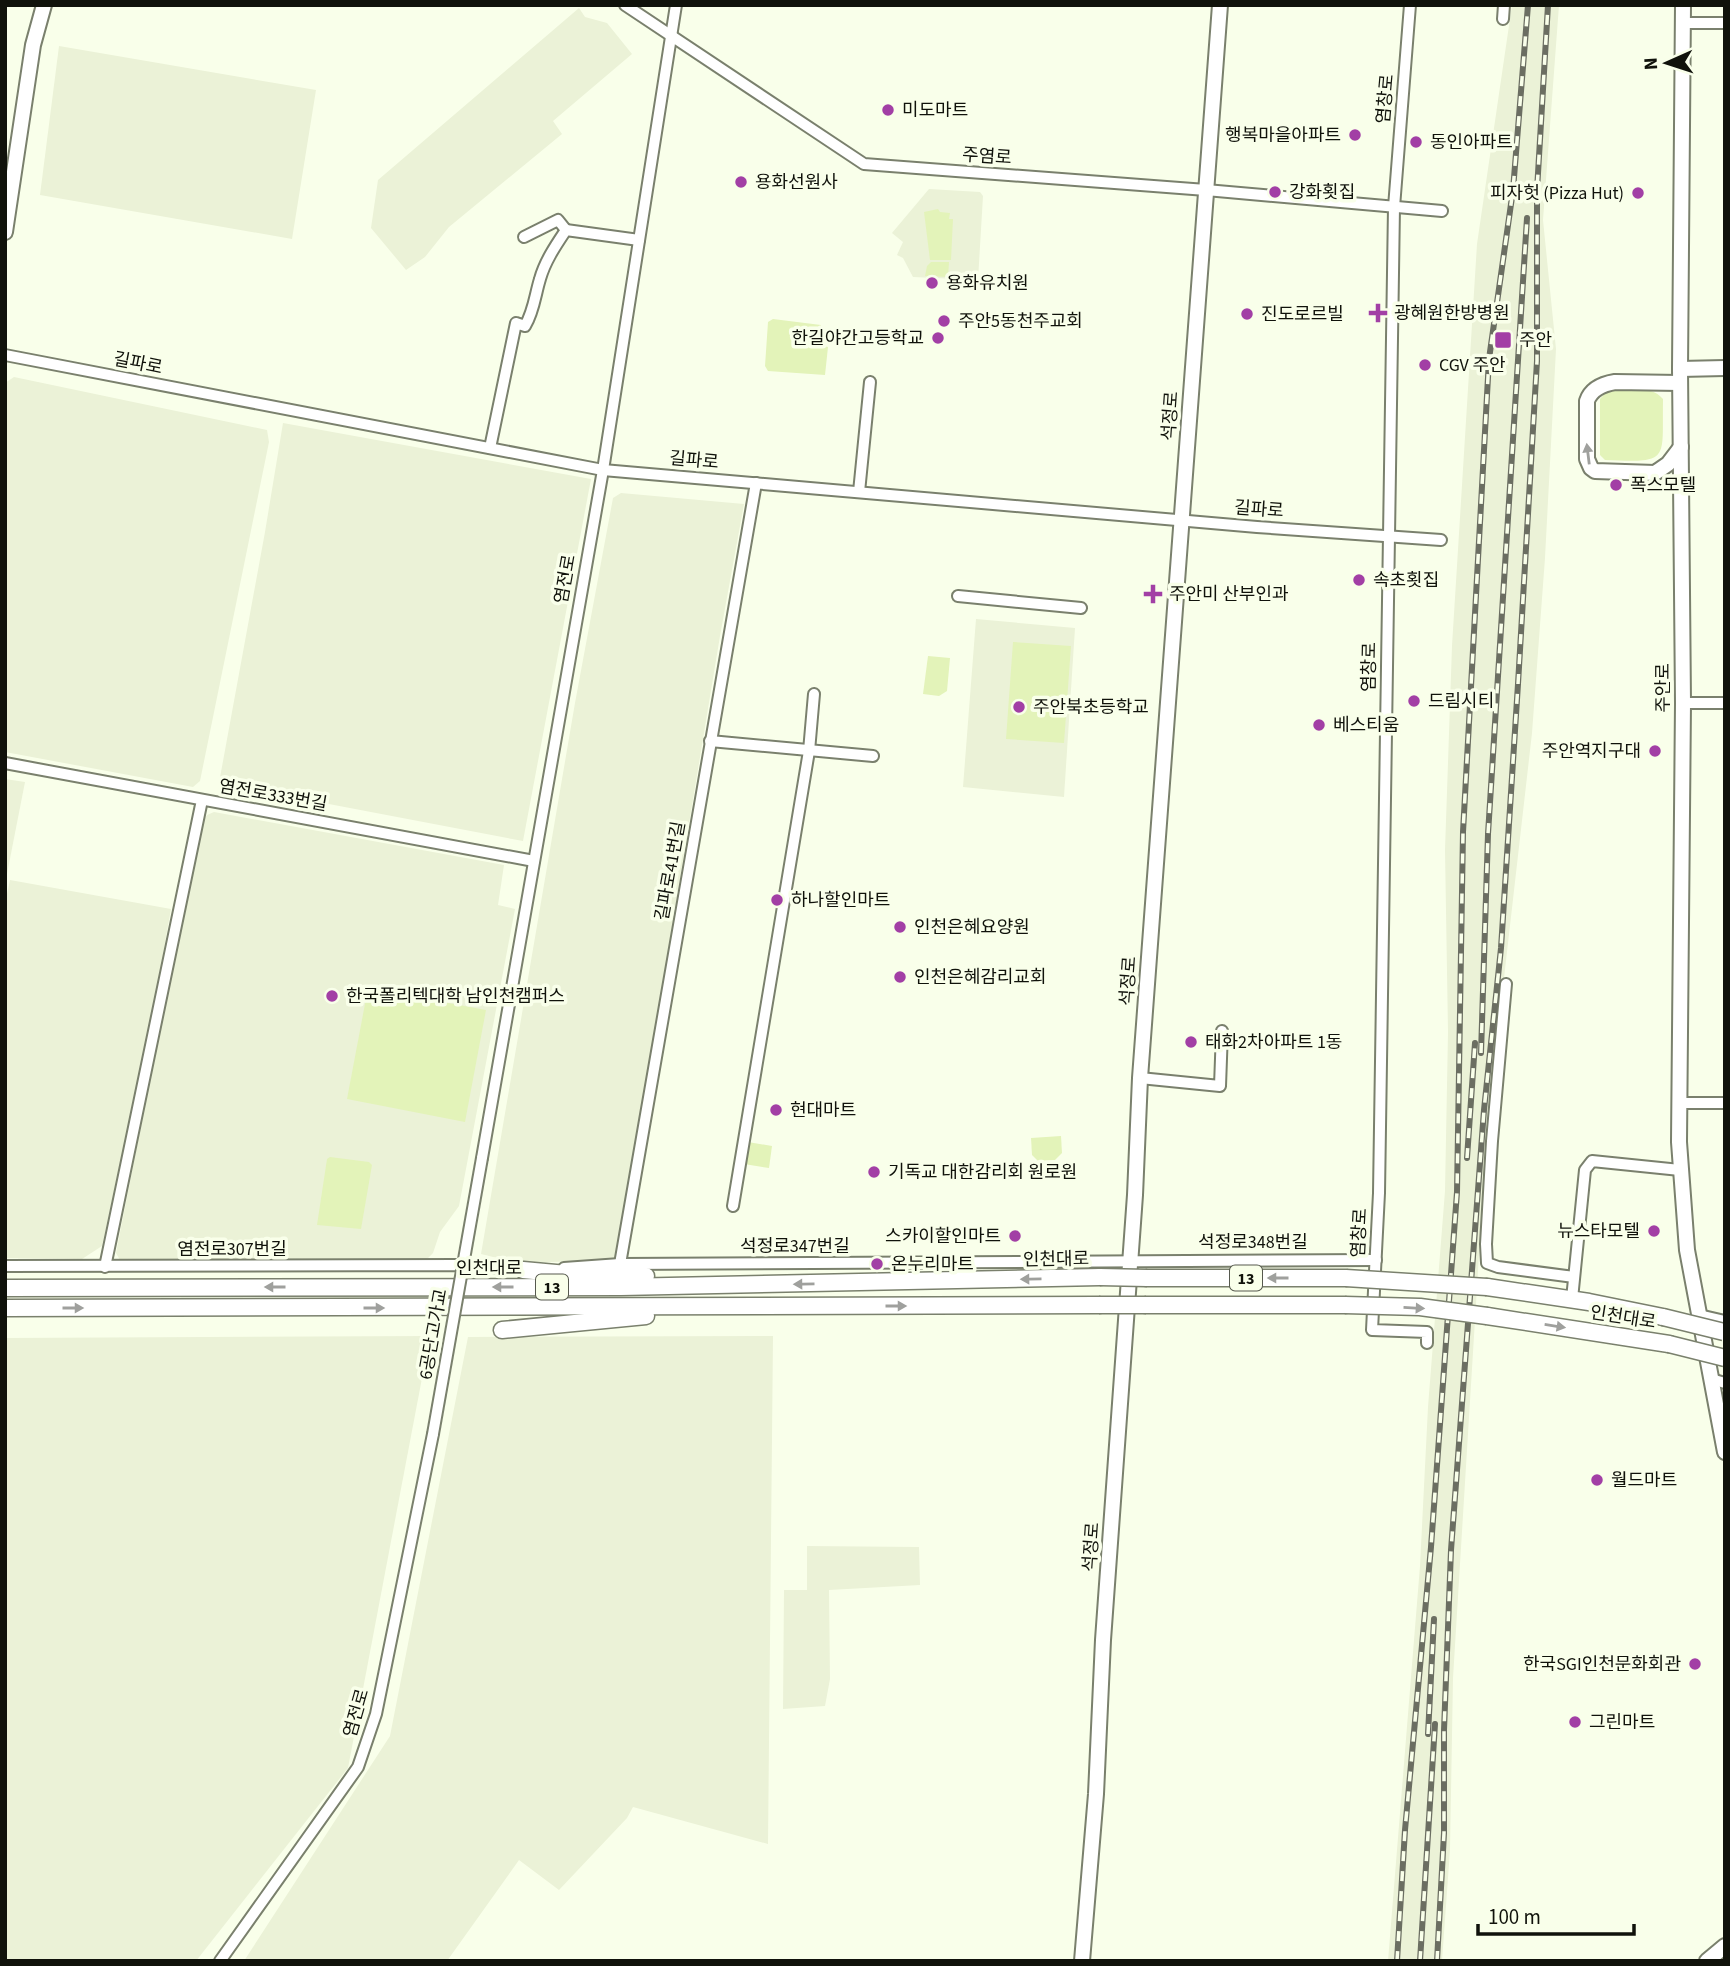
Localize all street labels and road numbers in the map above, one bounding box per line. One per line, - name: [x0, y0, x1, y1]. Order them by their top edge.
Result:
- street label: 염창로: [1371, 73, 1400, 125]
- street label: 주염로: [961, 142, 1013, 171]
- street label: 길파로: [111, 346, 165, 381]
- street label: 석정로: [1156, 390, 1185, 442]
- street label: 길파로: [668, 446, 720, 475]
- street label: 길파로: [1233, 495, 1285, 524]
- street label: 염전로: [549, 552, 582, 606]
- street label: 염창로: [1357, 642, 1382, 692]
- street label: 주안로: [1651, 663, 1676, 713]
- street label: 염전로333번길: [217, 774, 329, 817]
- street label: 길파로41번길: [649, 819, 692, 923]
- street label: 석정로: [1114, 955, 1143, 1007]
- street label: 염창로: [1346, 1208, 1373, 1258]
- street label: 석정로348번길: [1198, 1230, 1308, 1255]
- street label: 석정로347번길: [740, 1234, 850, 1259]
- street label: 염전로307번길: [177, 1237, 287, 1262]
- street label: 인천대로: [1023, 1246, 1089, 1273]
- street label: 인천대로: [456, 1256, 522, 1281]
- road number: 13: [1230, 1266, 1262, 1290]
- road number: 13: [536, 1274, 568, 1300]
- street label: 6공단고가교: [413, 1287, 454, 1381]
- street label: 인천대로: [1588, 1300, 1658, 1335]
- street label: 석정로: [1077, 1521, 1106, 1573]
- street label: 염전로: [338, 1686, 375, 1740]

